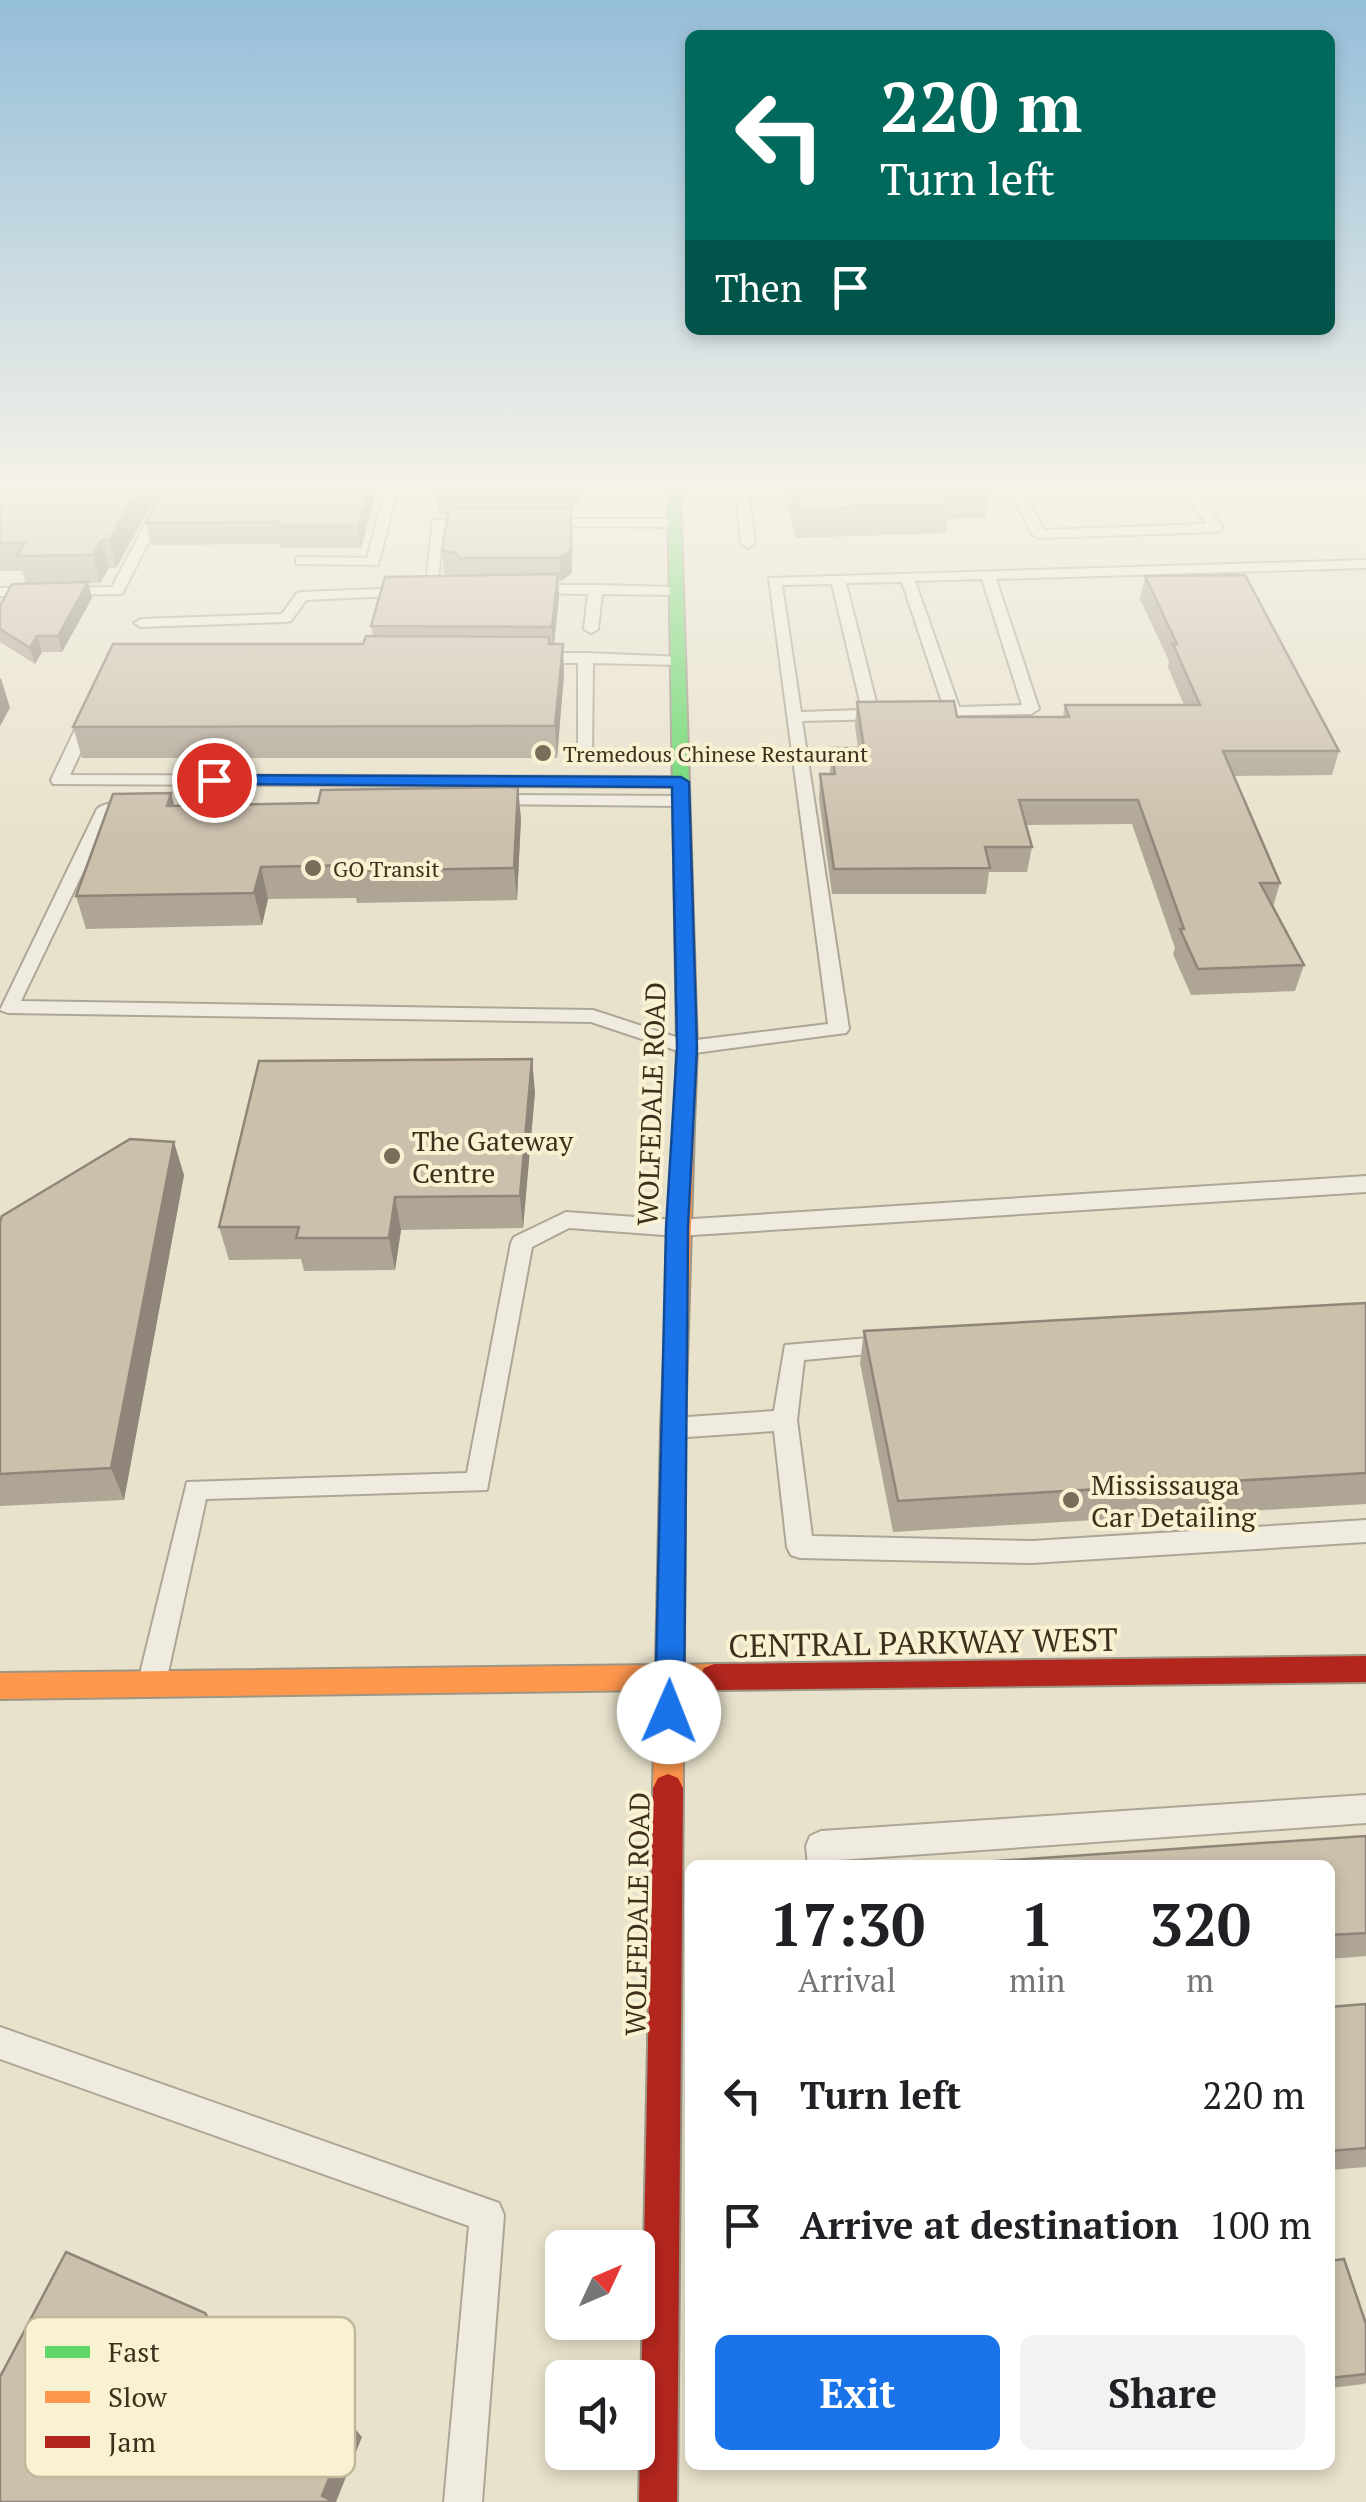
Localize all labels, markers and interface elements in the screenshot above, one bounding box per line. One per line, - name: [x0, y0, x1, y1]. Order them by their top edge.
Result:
- text: 220 m: [880, 59, 1082, 152]
- icon: left: [715, 70, 845, 200]
- text: Turn left: [880, 148, 1055, 208]
- icon: arrive: [823, 260, 878, 315]
- text: Then: [715, 263, 803, 313]
- pin: [172, 738, 257, 823]
- place label: Tremedous Chinese Restaurant: [563, 739, 868, 768]
- marker: Tremedous Chinese Restaurant: [532, 742, 554, 764]
- icon: arrive: [187, 753, 242, 808]
- place label: GO Transit: [333, 854, 440, 883]
- marker: GO Transit: [302, 857, 324, 879]
- street label: WOLFEDALE ROAD: [628, 981, 674, 1227]
- place label: The Gateway Centre: [412, 1122, 574, 1191]
- marker: The Gateway Centre: [381, 1145, 403, 1167]
- place label: Mississauga Car Detailing: [1091, 1466, 1257, 1535]
- marker: Mississauga Car Detailing: [1060, 1489, 1082, 1511]
- street label: CENTRAL PARKWAY WEST: [728, 1618, 1118, 1666]
- position arrow: [617, 1660, 721, 1764]
- street label: WOLFEDALE ROAD: [616, 1792, 658, 2036]
- text: 17:30: [769, 1884, 925, 1963]
- text: 1: [1020, 1884, 1054, 1963]
- text: 320: [1149, 1884, 1251, 1963]
- text: Arrival: [798, 1959, 896, 2001]
- text: min: [1009, 1959, 1065, 2001]
- text: m: [1186, 1959, 1214, 2001]
- icon: left: [715, 2068, 770, 2123]
- text: Turn left: [800, 2070, 961, 2120]
- text: 220 m: [1202, 2070, 1305, 2120]
- icon: arrive: [715, 2198, 770, 2253]
- text: Arrive at destination: [800, 2200, 1179, 2250]
- text: 100 m: [1209, 2200, 1312, 2250]
- north arrow: [545, 2230, 655, 2340]
- map controls: [545, 2230, 655, 2470]
- legend: [25, 2317, 355, 2477]
- text: Fast: [108, 2333, 160, 2370]
- button: Exit: [715, 2335, 1000, 2450]
- button: Share: [1020, 2335, 1305, 2450]
- button: sound: [545, 2360, 655, 2470]
- text: Slow: [108, 2378, 168, 2415]
- text: Jam: [108, 2423, 156, 2460]

